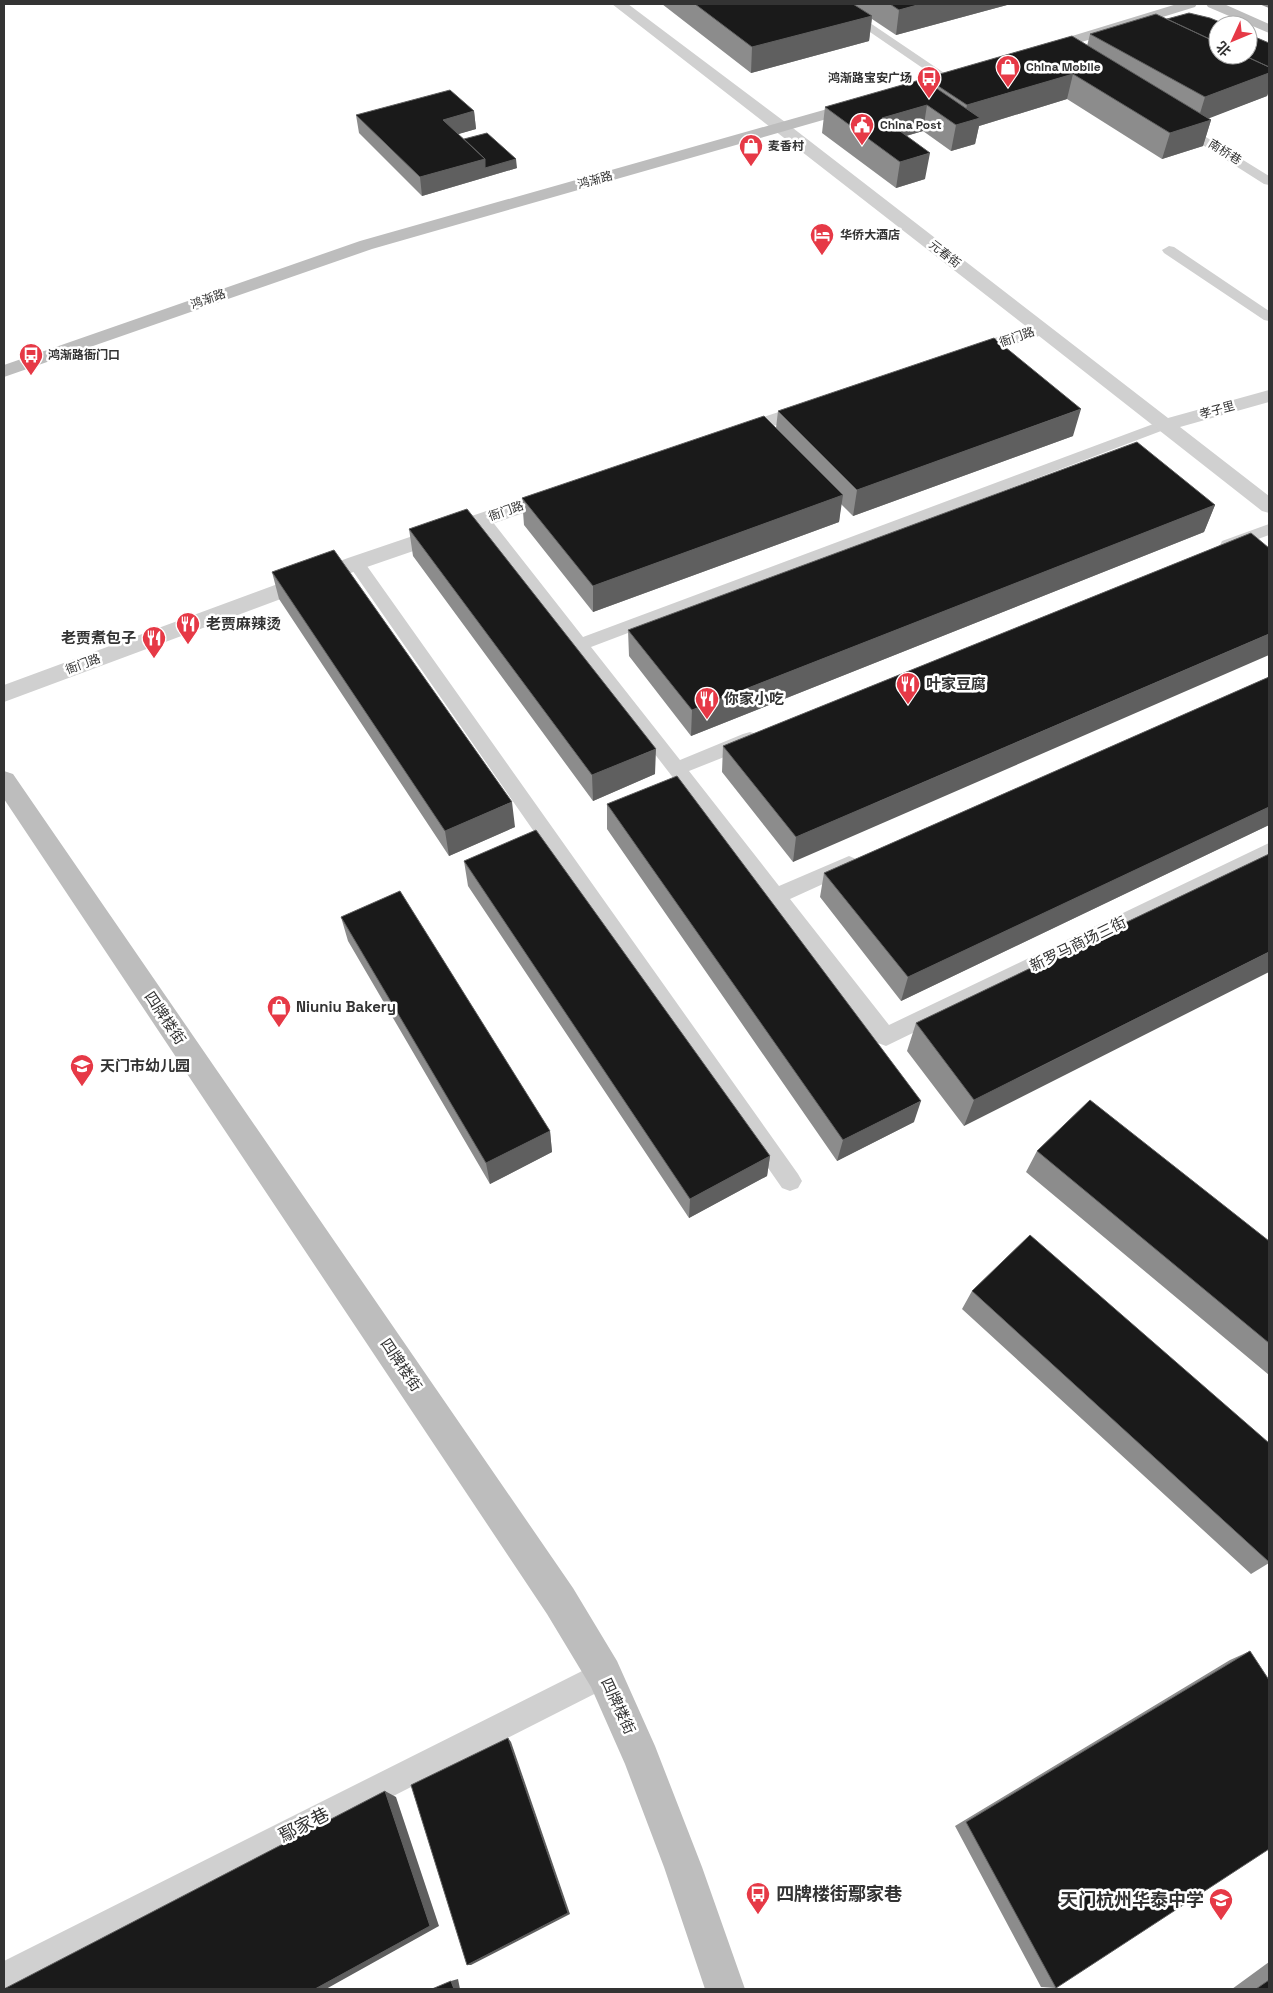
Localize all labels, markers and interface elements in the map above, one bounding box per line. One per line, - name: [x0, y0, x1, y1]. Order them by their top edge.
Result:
- north arrow: [1208, 15, 1258, 65]
- text: 北: [1212, 38, 1235, 60]
- shop icon: China Mobile: [995, 54, 1021, 88]
- place label: China Mobile: [1026, 59, 1101, 75]
- bus stop icon: 鸿渐路宝安广场: [916, 65, 942, 99]
- place label: 鸿渐路宝安广场: [828, 70, 912, 86]
- public building icon: China Post: [849, 112, 875, 146]
- place label: China Post: [880, 117, 942, 133]
- shop icon: 麦香村: [738, 133, 764, 167]
- street label: 南桥巷: [1205, 136, 1245, 168]
- place label: 麦香村: [768, 138, 804, 154]
- street label: 鸿渐路: [576, 168, 614, 192]
- hotel icon: 华侨大酒店: [809, 222, 835, 256]
- place label: 华侨大酒店: [840, 227, 900, 243]
- street label: 元春街: [926, 237, 964, 271]
- street label: 鸿渐路: [188, 286, 228, 312]
- street label: 衙门路: [997, 324, 1037, 350]
- bus stop icon: 鸿渐路衙门口: [18, 342, 44, 376]
- place label: 鸿渐路衙门口: [48, 347, 120, 363]
- street label: 孝子里: [1198, 398, 1236, 422]
- street label: 衙门路: [486, 498, 526, 524]
- restaurant icon: 老贾麻辣烫: [175, 611, 201, 645]
- place label: 老贾麻辣烫: [206, 614, 281, 633]
- restaurant icon: 老贾煮包子: [141, 625, 167, 659]
- place label: 老贾煮包子: [61, 628, 136, 647]
- street label: 衙门路: [63, 650, 103, 678]
- restaurant icon: 叶家豆腐: [895, 671, 921, 705]
- place label: 叶家豆腐: [926, 674, 986, 693]
- restaurant icon: 你家小吃: [694, 686, 720, 720]
- place label: 你家小吃: [724, 689, 784, 708]
- street label: 新罗马商场三街: [1026, 912, 1129, 975]
- street label: 四牌楼街: [141, 988, 190, 1048]
- shop icon: Niuniu Bakery: [266, 994, 292, 1028]
- place label: Niuniu Bakery: [296, 997, 396, 1016]
- school or university icon: 天门市幼儿园: [69, 1053, 95, 1087]
- place label: 天门市幼儿园: [100, 1056, 190, 1075]
- street label: 四牌楼街: [377, 1335, 426, 1395]
- street label: 四牌楼街: [597, 1675, 640, 1737]
- street label: 鄢家巷: [274, 1802, 333, 1847]
- bus stop icon: 四牌楼街鄢家巷: [745, 1881, 771, 1915]
- place label: 四牌楼街鄢家巷: [776, 1882, 902, 1905]
- school or university icon: 天门杭州华泰中学: [1208, 1887, 1234, 1921]
- place label: 天门杭州华泰中学: [1060, 1888, 1204, 1911]

